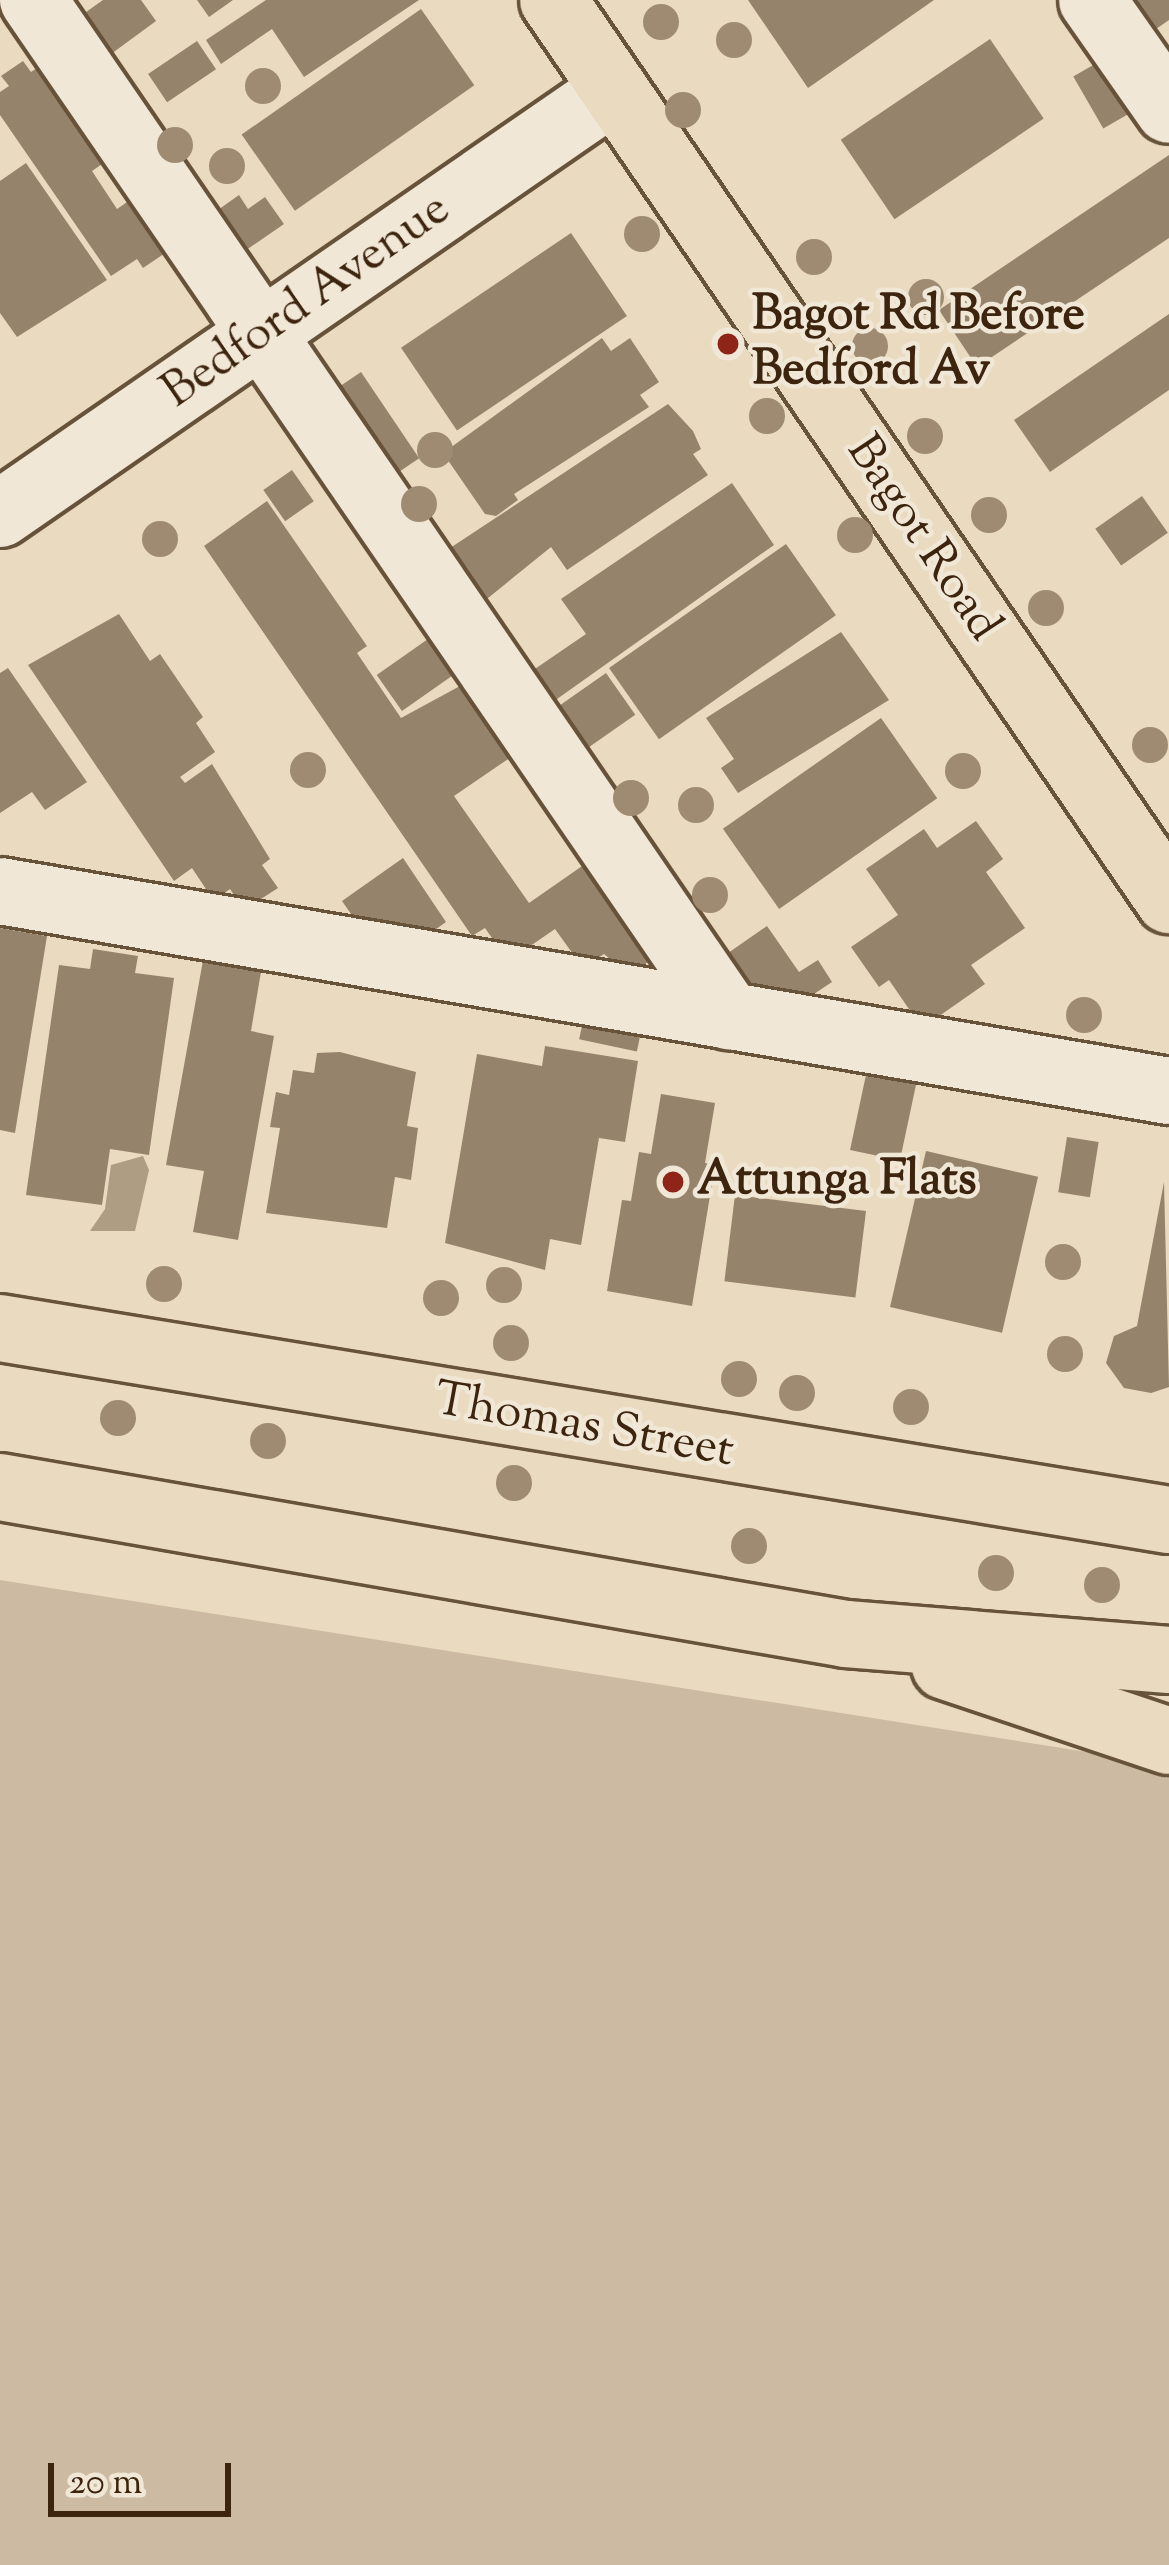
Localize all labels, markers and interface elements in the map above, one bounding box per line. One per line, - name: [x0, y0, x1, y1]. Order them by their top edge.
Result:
- street label: Bedford Avenue: [152, 182, 462, 422]
- place label: Bagot Rd Before Bedford Av: [752, 287, 1085, 400]
- marker: Bagot Rd Before Bedford Av: [715, 331, 741, 357]
- street label: Bagot Road: [832, 425, 1012, 653]
- place label: Attunga Flats: [697, 1153, 977, 1211]
- marker: Attunga Flats: [660, 1169, 686, 1195]
- street label: Thomas Street: [430, 1372, 738, 1482]
- scale bar: [54, 2439, 237, 2513]
- text: 20 m: [69, 2458, 142, 2510]

